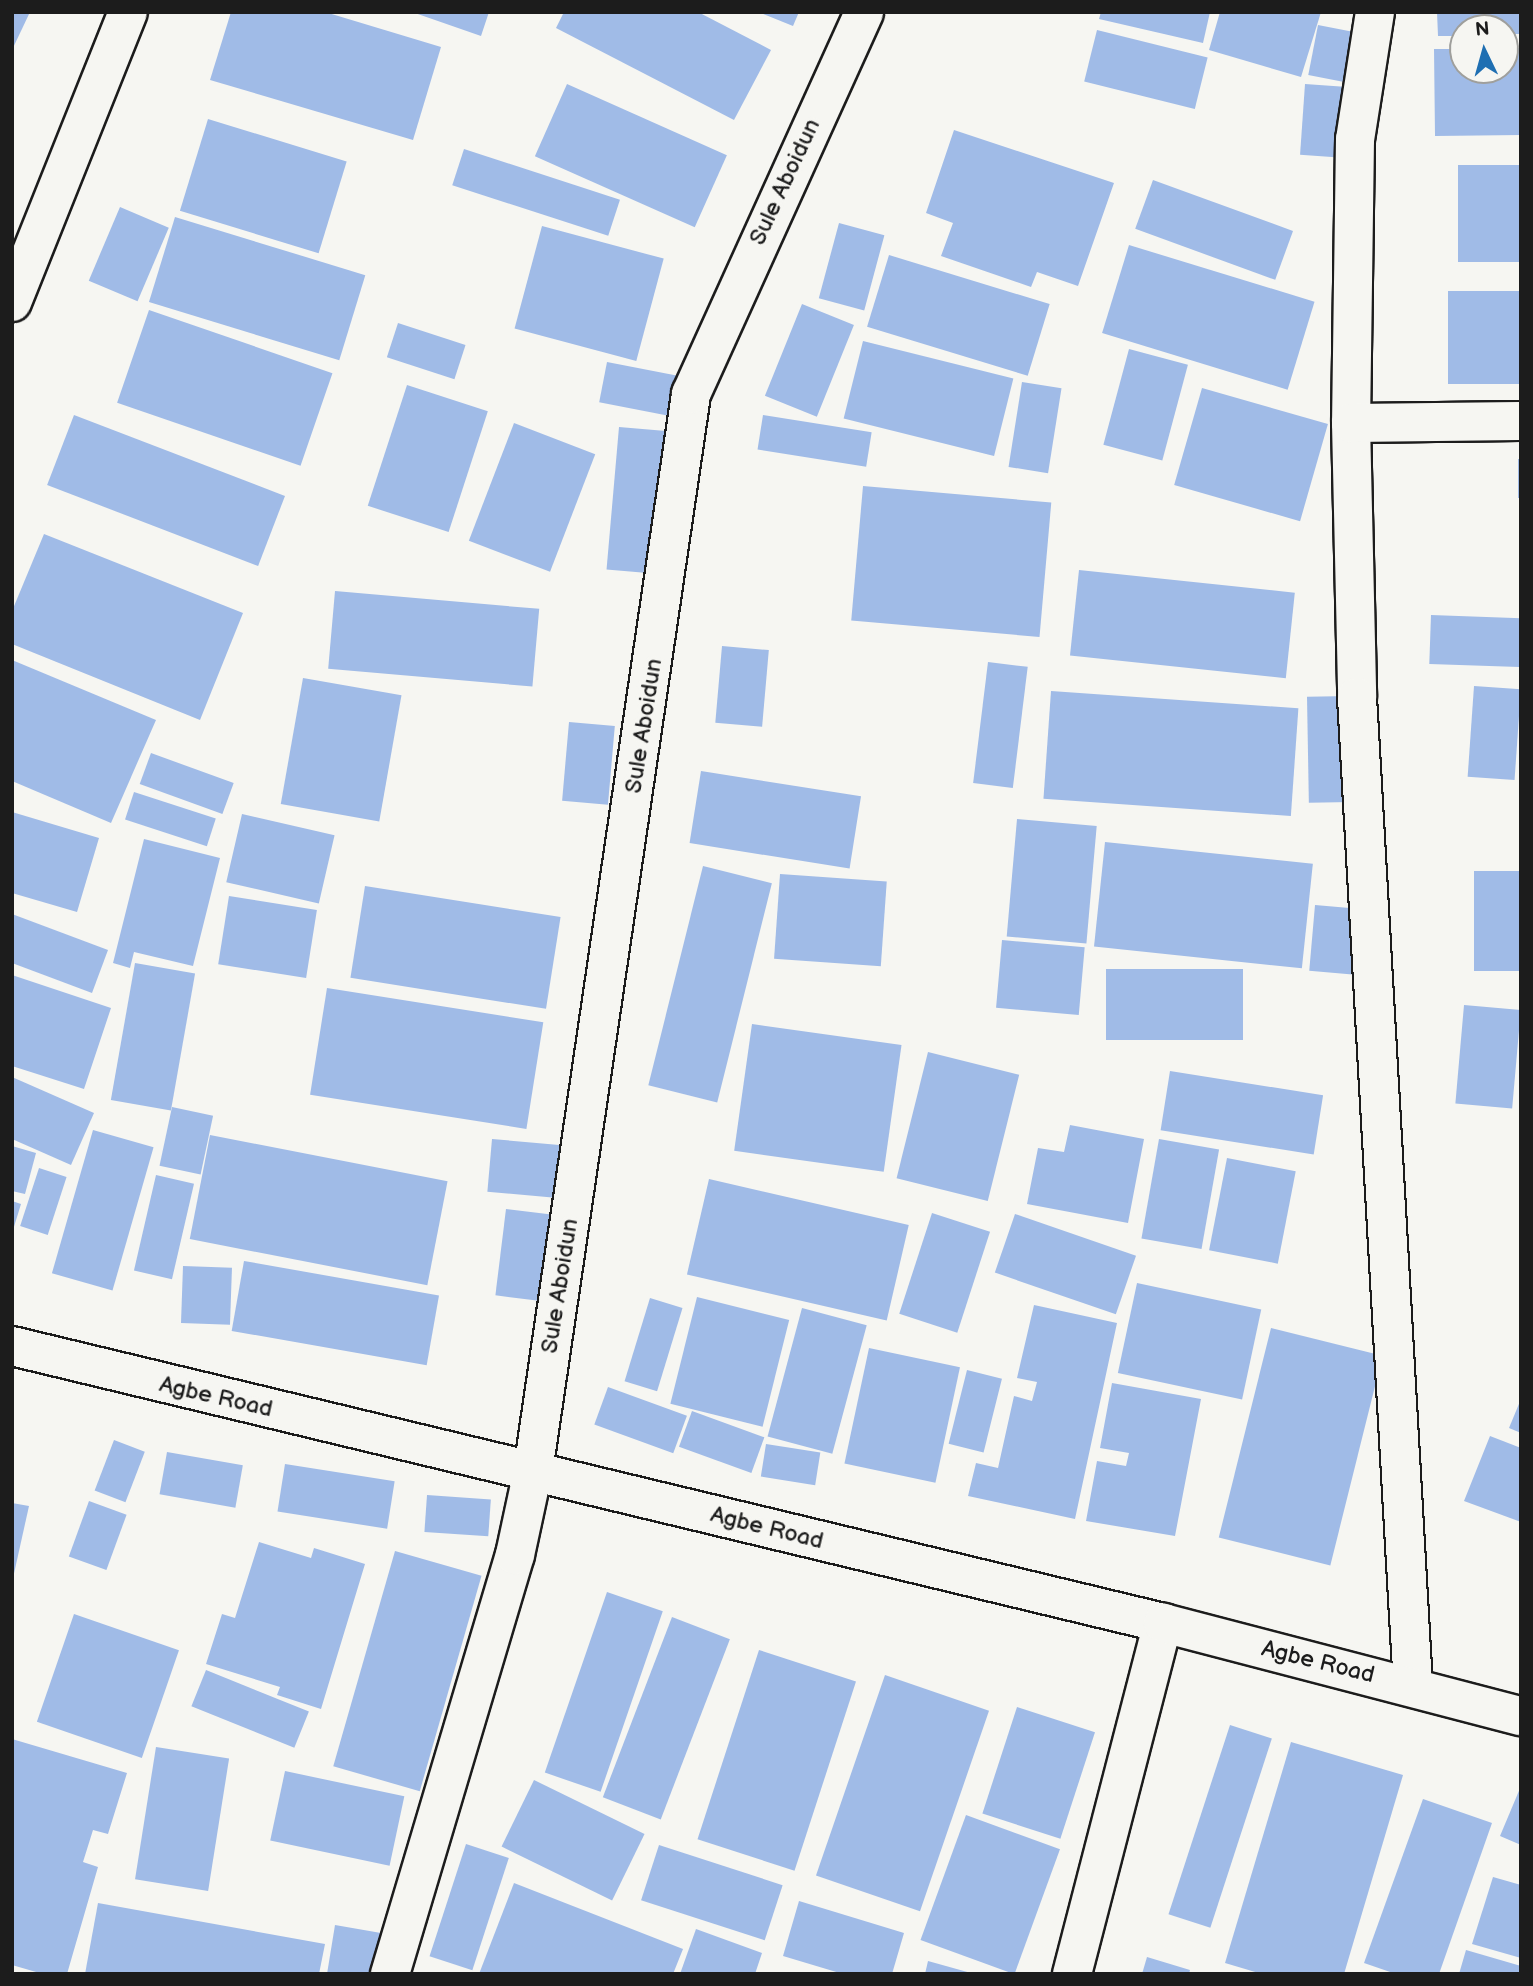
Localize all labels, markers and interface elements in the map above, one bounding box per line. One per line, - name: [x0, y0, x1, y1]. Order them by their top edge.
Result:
- north arrow: [1449, 14, 1519, 84]
- text: N: [1474, 17, 1490, 42]
- street label: Sule Aboidun: [744, 115, 826, 249]
- street label: Sule Aboidun: [620, 657, 668, 795]
- street label: Sule Aboidun: [536, 1217, 584, 1355]
- street label: Agbe Road: [157, 1371, 275, 1423]
- street label: Agbe Road: [708, 1501, 826, 1555]
- street label: Agbe Road: [1259, 1635, 1377, 1689]

